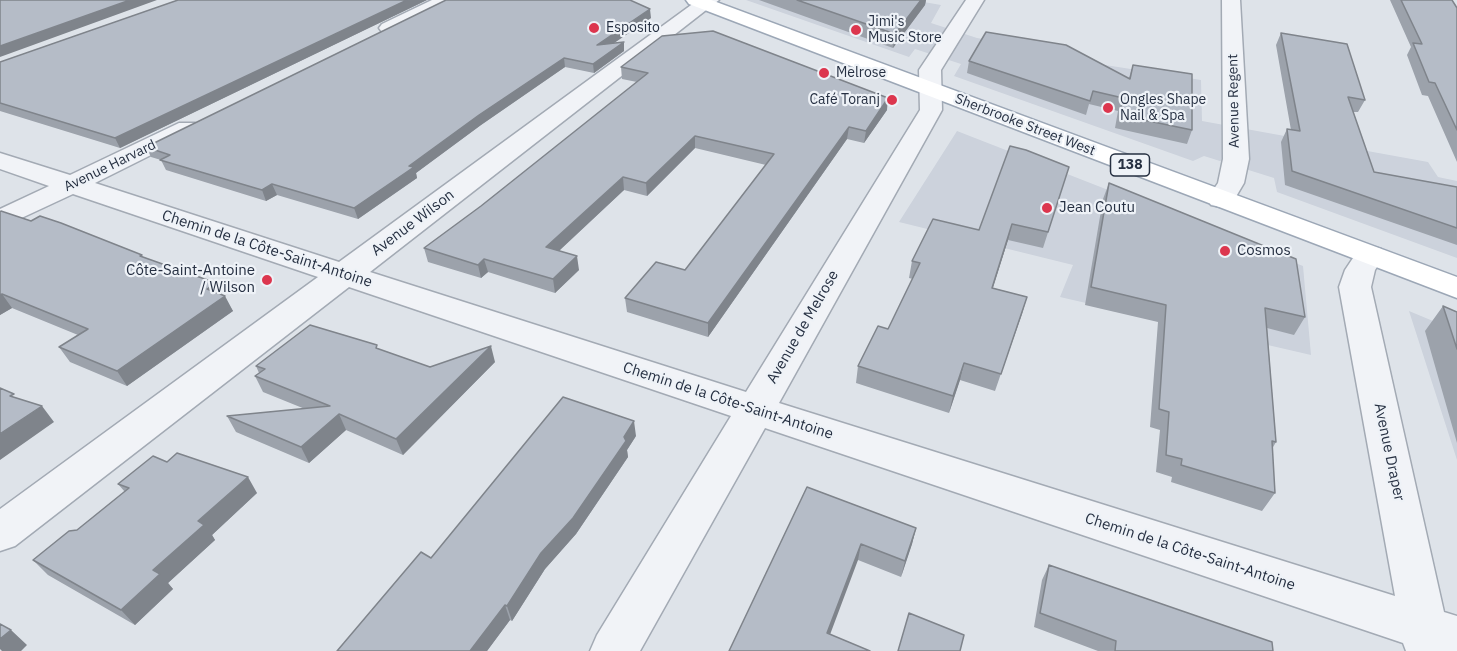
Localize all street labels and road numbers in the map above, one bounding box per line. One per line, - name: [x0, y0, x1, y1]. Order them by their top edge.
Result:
- street label: Avenue Regent: [1225, 54, 1243, 148]
- street label: Sherbrooke Street West: [952, 90, 1098, 160]
- street label: Avenue Harvard: [61, 137, 159, 195]
- road number: 138: [1110, 154, 1150, 176]
- street label: Avenue Wilson: [368, 186, 458, 260]
- street label: Chemin de la Côte-Saint-Antoine: [160, 206, 374, 292]
- street label: Avenue de Melrose: [763, 267, 843, 387]
- street label: Chemin de la Côte-Saint-Antoine: [621, 358, 835, 444]
- street label: Avenue Draper: [1370, 401, 1408, 503]
- street label: Chemin de la Côte-Saint-Antoine: [1083, 509, 1297, 595]

